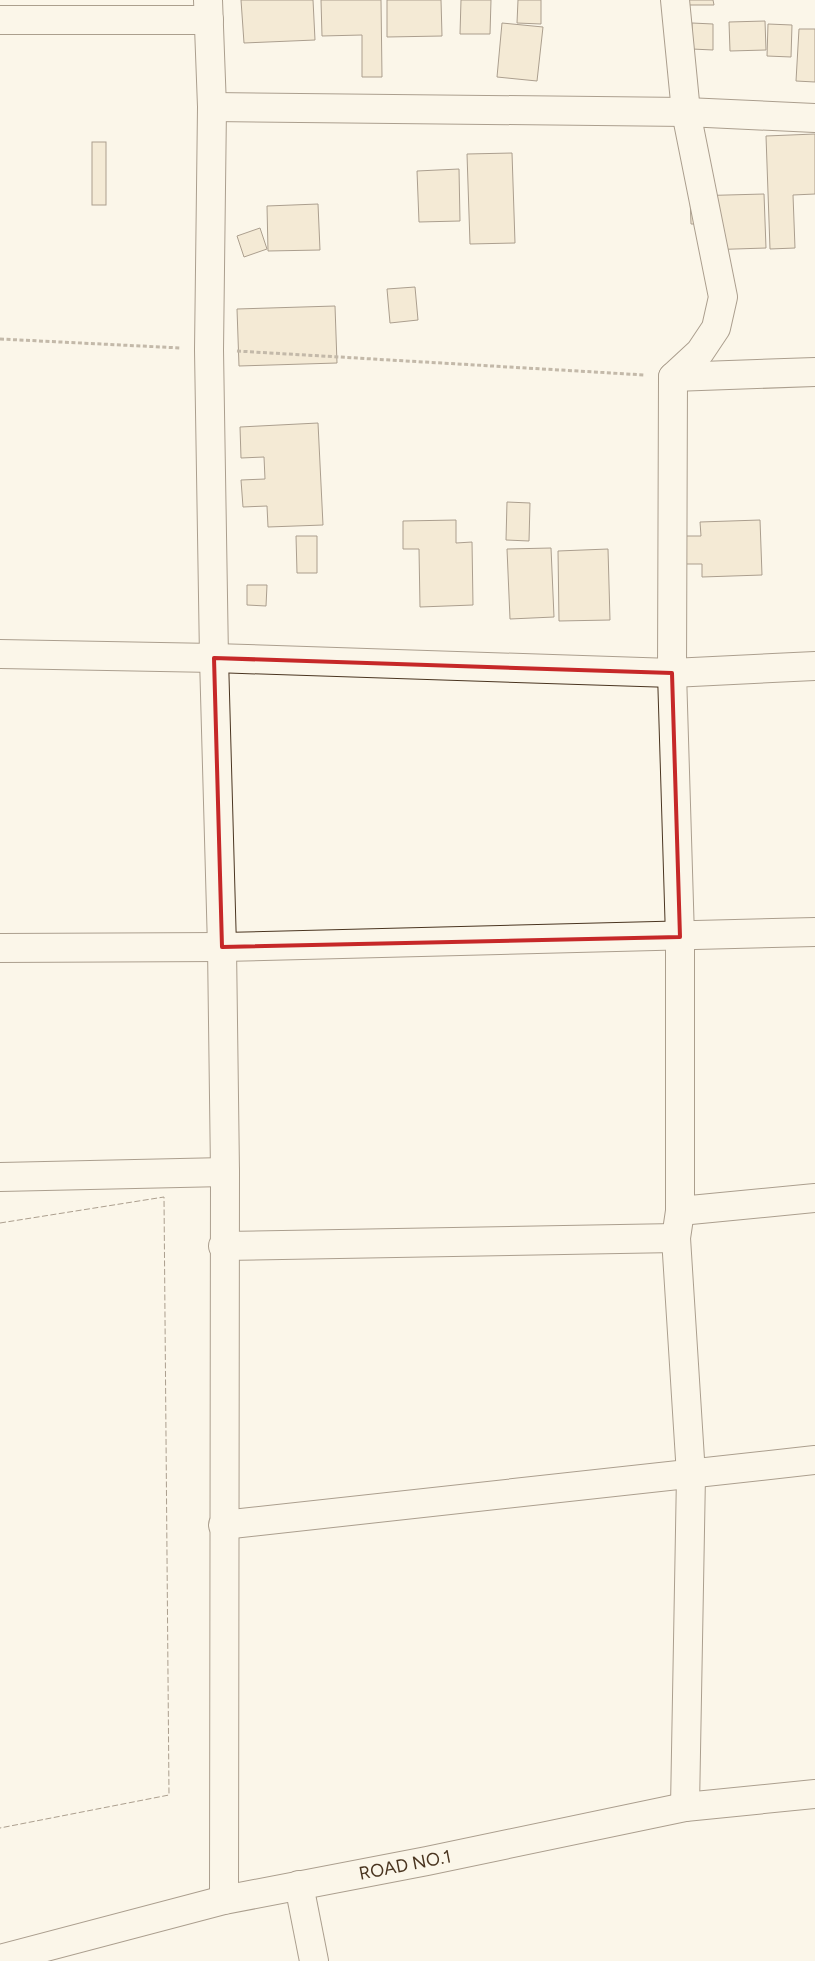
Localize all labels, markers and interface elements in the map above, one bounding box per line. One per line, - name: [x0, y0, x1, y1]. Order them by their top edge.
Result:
- street label: ROAD NO.1: [357, 1845, 453, 1885]

